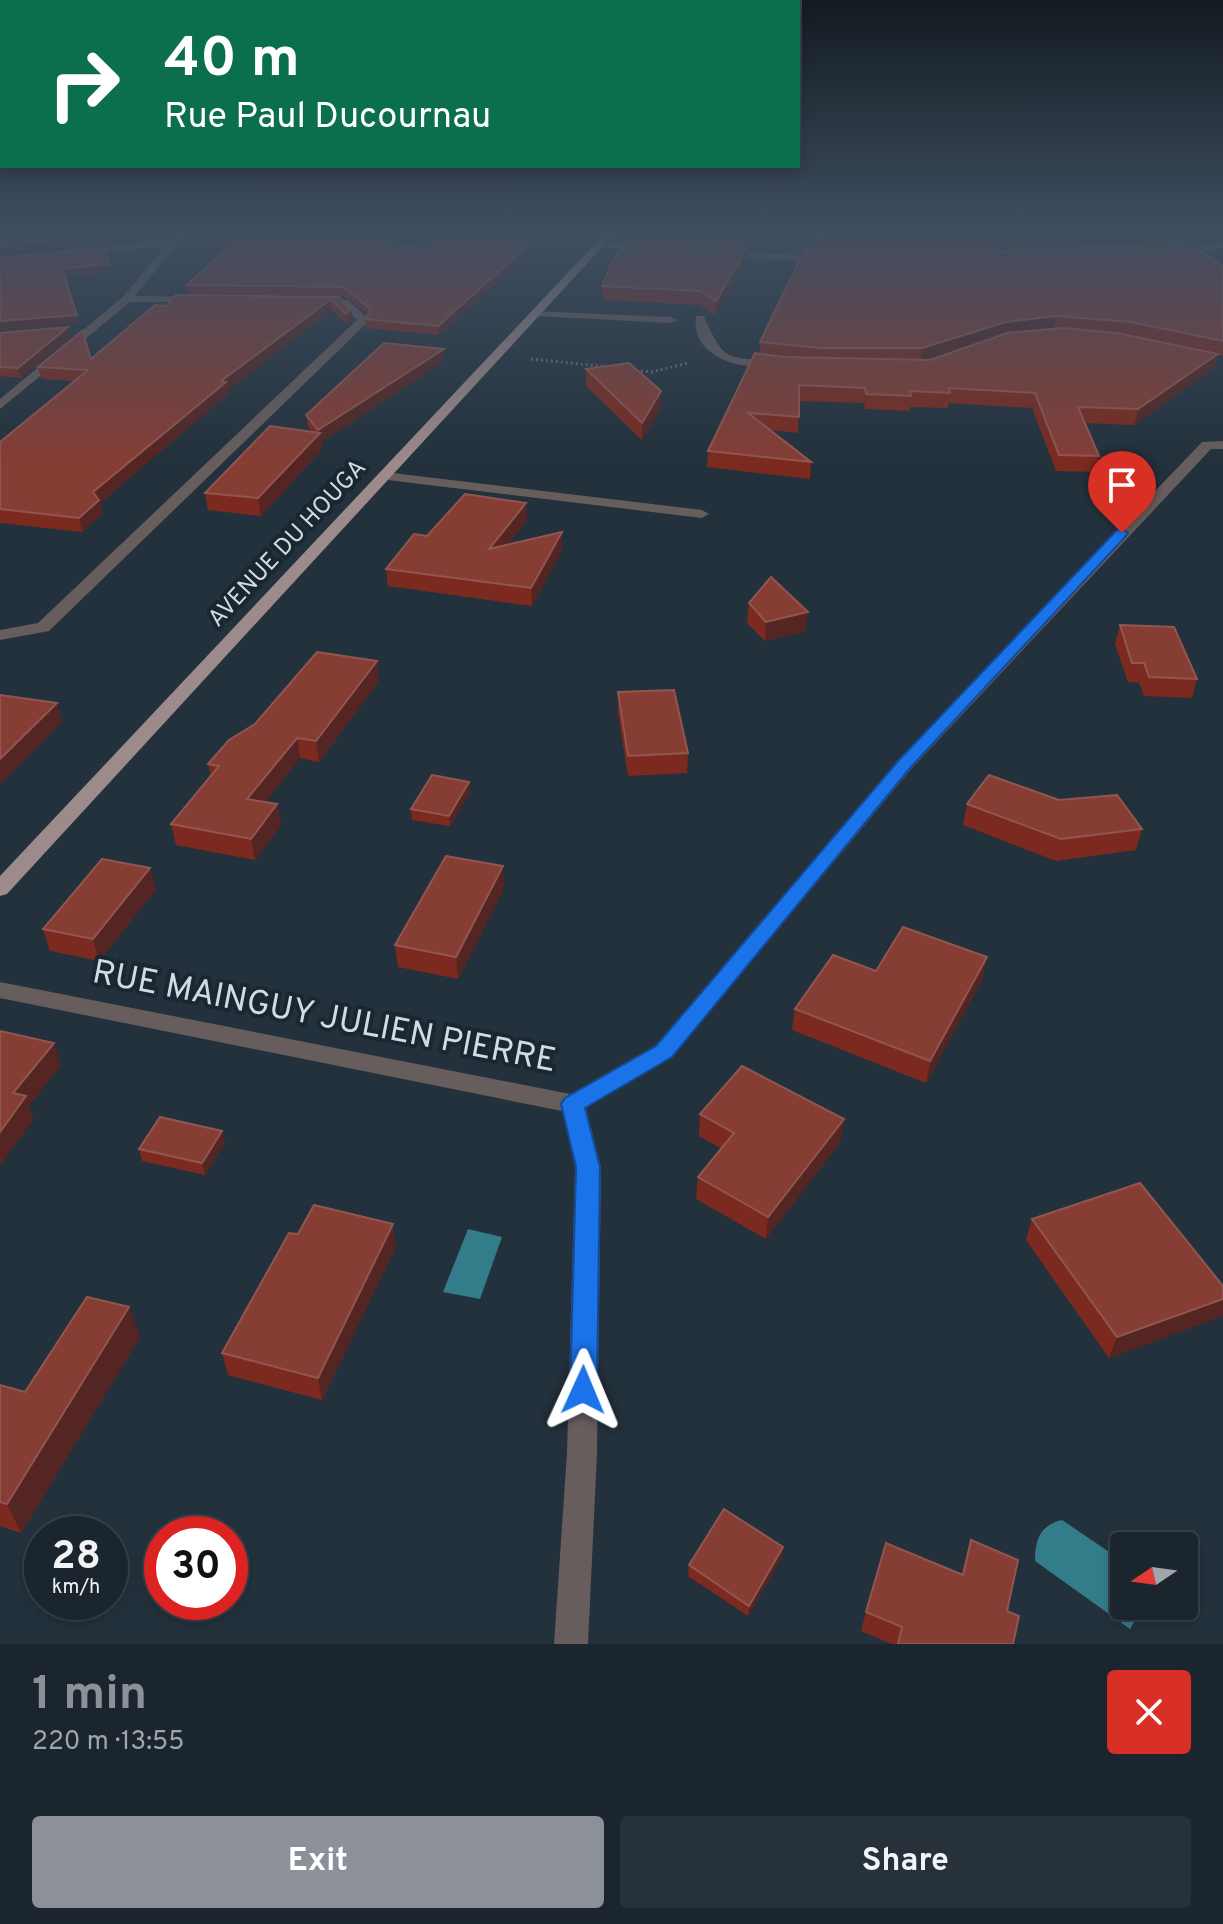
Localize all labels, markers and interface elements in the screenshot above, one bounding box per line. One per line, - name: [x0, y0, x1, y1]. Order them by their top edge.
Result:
- text: 40 m: [164, 26, 300, 96]
- icon: right: [32, 32, 136, 136]
- text: Rue Paul Ducournau: [164, 95, 491, 141]
- pin: [1088, 451, 1156, 533]
- street label: AVENUE DU HOUGA: [202, 454, 374, 634]
- icon: arrive: [1100, 463, 1144, 507]
- street label: RUE MAINGUY JULIEN PIERRE: [89, 952, 559, 1084]
- position arrow: [541, 1348, 625, 1432]
- speed limit sign: 30: [144, 1516, 248, 1620]
- north arrow: [1110, 1532, 1198, 1620]
- map controls: [1110, 1532, 1198, 1620]
- text: 28: [51, 1533, 101, 1583]
- text: km/h: [52, 1575, 100, 1601]
- text: 1 min: [32, 1666, 147, 1726]
- button: close: [1107, 1670, 1191, 1754]
- text: 220 m · 13:55: [32, 1726, 184, 1759]
- button: Exit: [32, 1816, 604, 1908]
- button: Share: [620, 1816, 1191, 1908]

